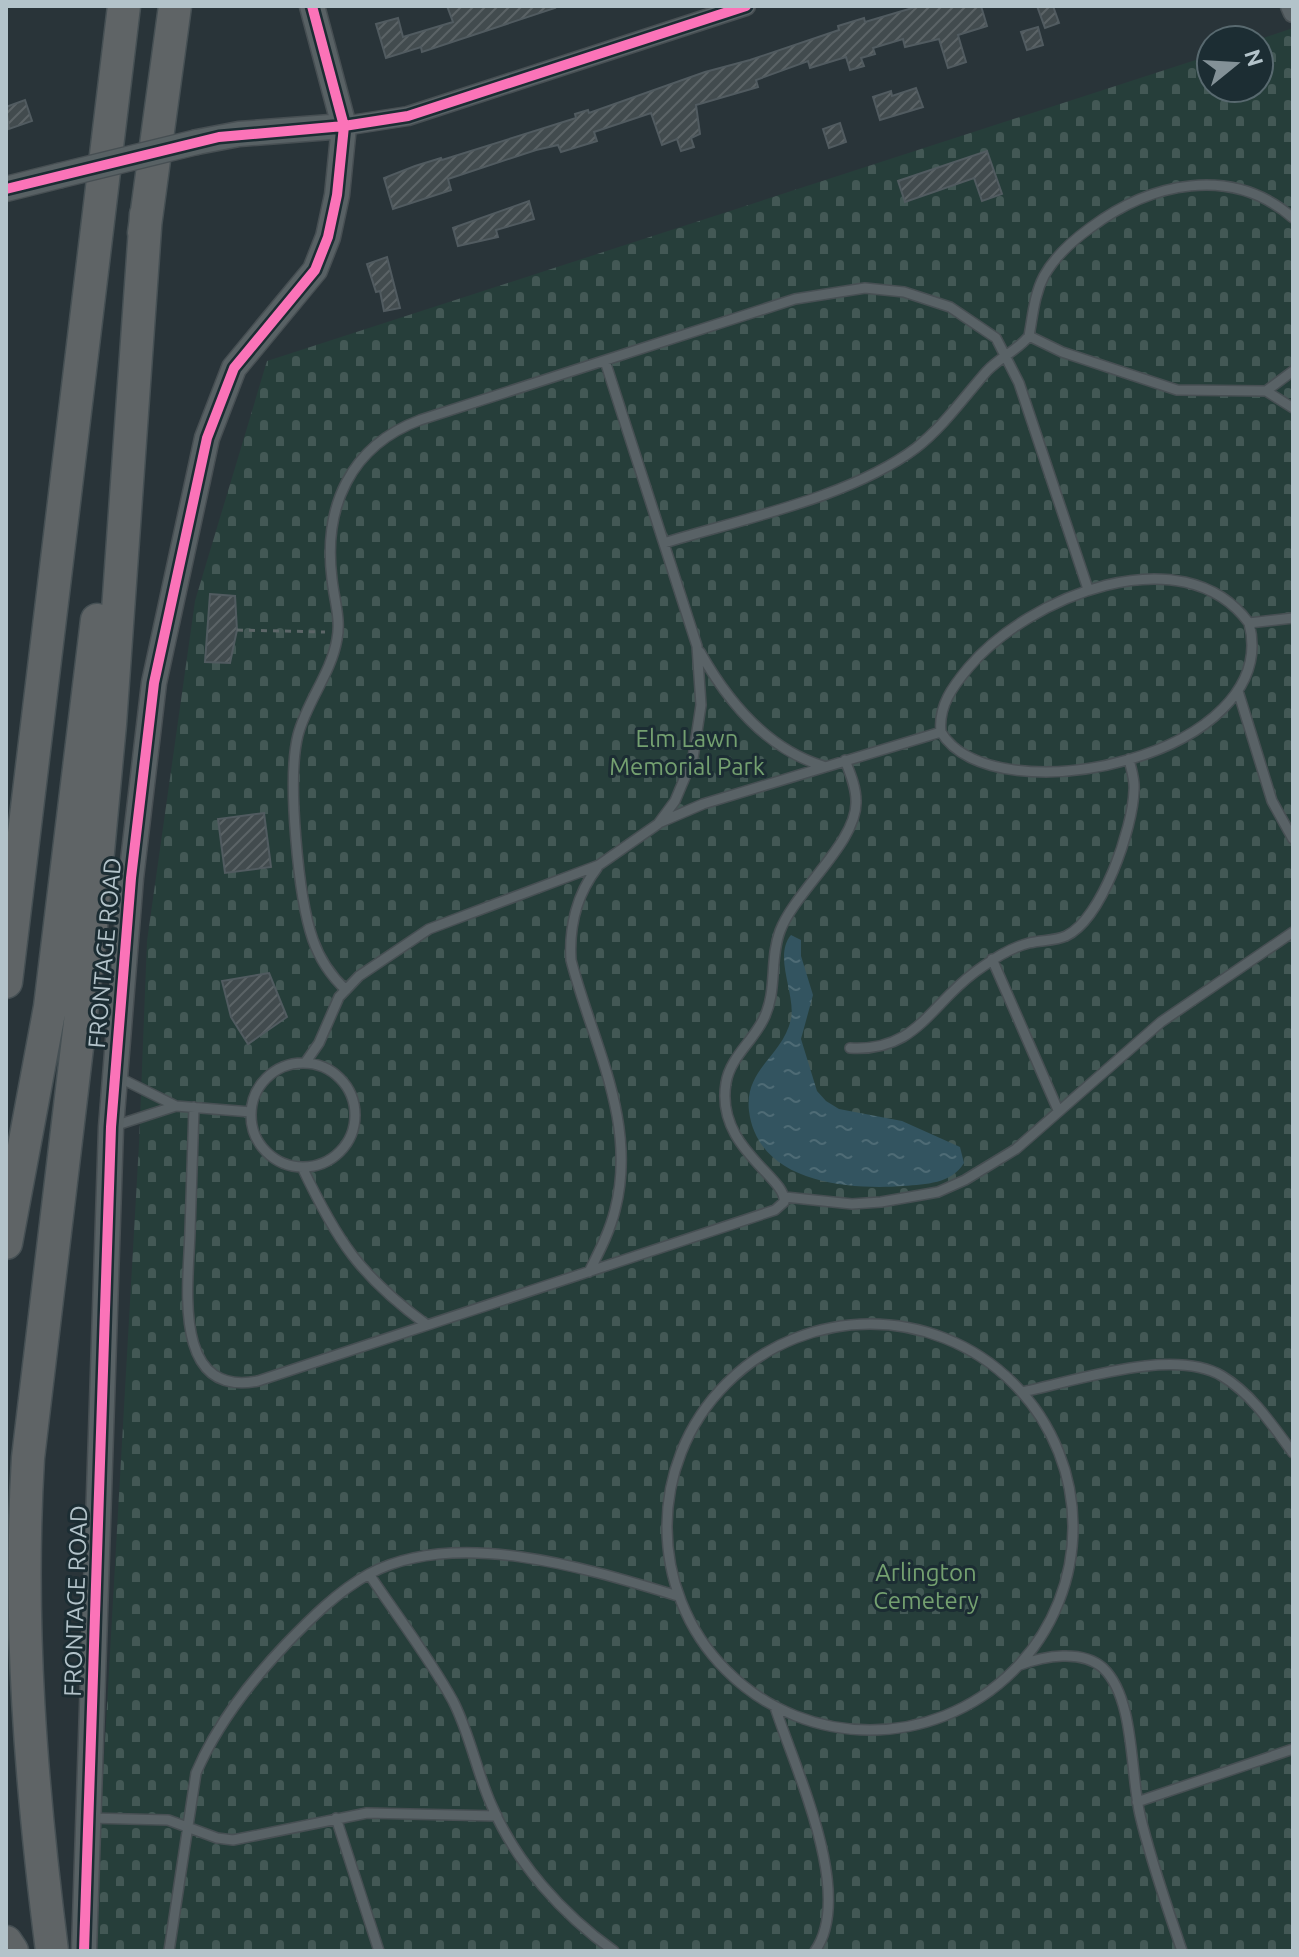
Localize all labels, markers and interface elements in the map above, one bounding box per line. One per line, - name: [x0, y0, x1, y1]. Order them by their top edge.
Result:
- north arrow: [1195, 24, 1275, 104]
- text: N: [1240, 46, 1269, 69]
- park label: Elm Lawn Memorial Park: [609, 725, 765, 780]
- street label: FRONTAGE ROAD: [83, 856, 126, 1049]
- street label: FRONTAGE ROAD: [59, 1505, 92, 1697]
- park label: Arlington Cemetery: [873, 1559, 979, 1614]

